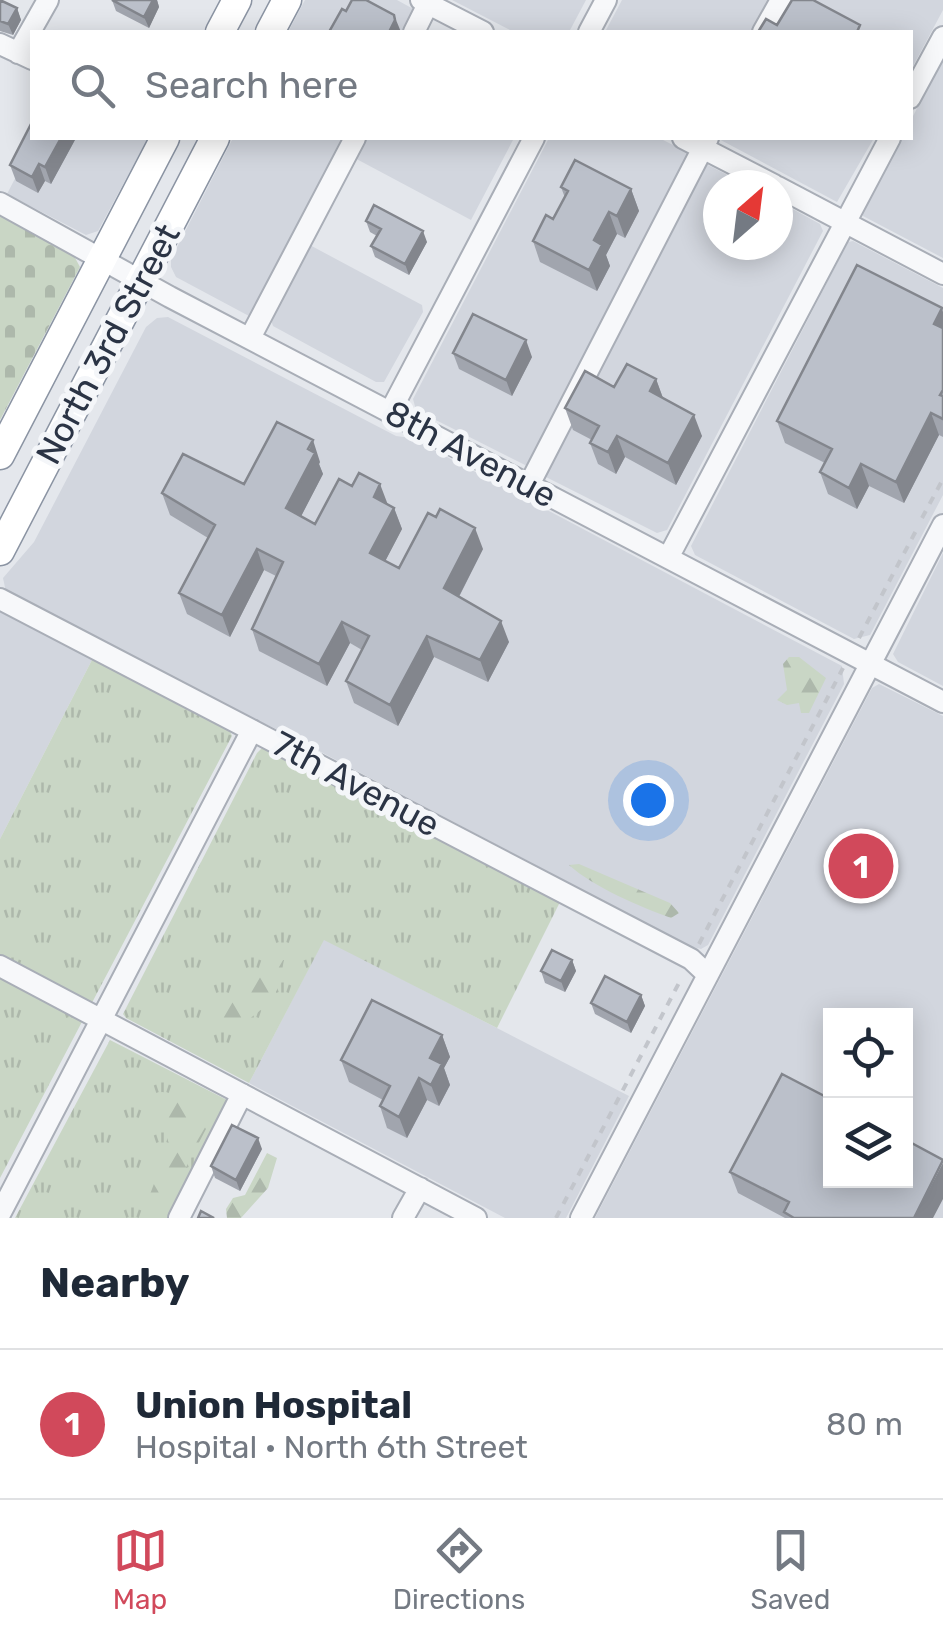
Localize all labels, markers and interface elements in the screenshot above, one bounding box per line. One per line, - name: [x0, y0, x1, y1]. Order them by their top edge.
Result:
- search box: [30, 30, 913, 140]
- icon: search: [65, 58, 120, 113]
- text: Search here: [145, 62, 358, 108]
- north arrow: [703, 170, 793, 260]
- street label: North 3rd Street: [27, 217, 189, 471]
- street label: 8th Avenue: [378, 391, 564, 517]
- street label: 7th Avenue: [265, 722, 447, 846]
- your location: [623, 775, 674, 826]
- pin: 1: [828, 828, 894, 904]
- map controls: [823, 1008, 913, 1188]
- button: locate: [823, 1008, 913, 1098]
- button: layers: [823, 1098, 913, 1188]
- text: Nearby: [40, 1258, 190, 1308]
- text: Union Hospital: [135, 1382, 412, 1428]
- text: 1: [65, 1405, 80, 1443]
- text: 80 m: [826, 1405, 903, 1443]
- text: Hospital · North 6th Street: [135, 1428, 528, 1466]
- tab: Map: [113, 1523, 168, 1616]
- tab: Directions: [393, 1523, 525, 1616]
- tab: Saved: [750, 1523, 830, 1616]

